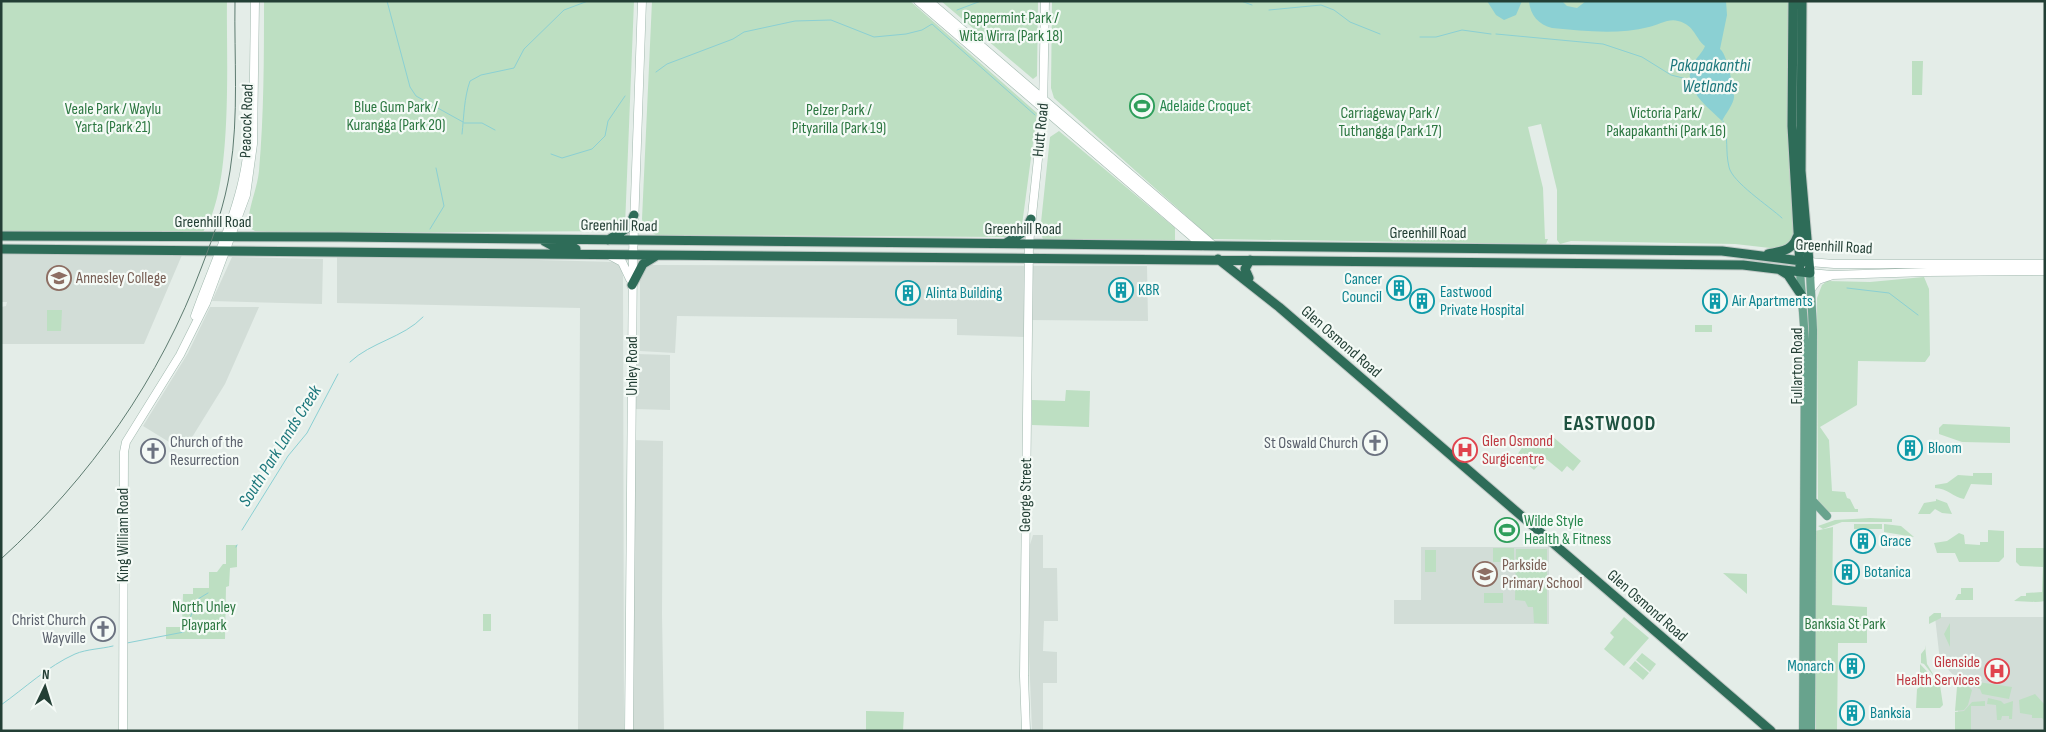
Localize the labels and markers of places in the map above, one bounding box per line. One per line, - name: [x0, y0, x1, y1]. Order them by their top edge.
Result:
- sports icon: Adelaide Croquet: [1129, 93, 1155, 119]
- place label: Adelaide Croquet: [1159, 97, 1251, 116]
- school or university icon: Annesley College: [46, 265, 72, 291]
- place label: Annesley College: [75, 269, 166, 288]
- place label: Cancer Council: [1342, 270, 1382, 307]
- building icon: Cancer Council: [1386, 275, 1412, 301]
- building icon: KBR: [1108, 277, 1134, 303]
- building icon: Alinta Building: [895, 280, 921, 306]
- place label: KBR: [1138, 281, 1160, 300]
- place label: Eastwood Private Hospital: [1440, 283, 1524, 320]
- place label: Alinta Building: [925, 284, 1002, 303]
- building icon: Eastwood Private Hospital: [1409, 288, 1435, 314]
- building icon: Air Apartments: [1702, 288, 1728, 314]
- place label: Air Apartments: [1731, 292, 1813, 311]
- church icon: St Oswald Church: [1362, 430, 1388, 456]
- place label: Glen Osmond Surgicentre: [1482, 432, 1553, 469]
- place label: Church of the Resurrection: [170, 433, 243, 470]
- place label: St Oswald Church: [1264, 434, 1358, 453]
- building icon: Bloom: [1897, 435, 1923, 461]
- hospital icon: Glen Osmond Surgicentre: [1452, 437, 1478, 463]
- church icon: Church of the Resurrection: [140, 438, 166, 464]
- place label: Bloom: [1928, 439, 1962, 458]
- place label: Wilde Style Health & Fitness: [1524, 512, 1612, 549]
- sports icon: Wilde Style Health & Fitness: [1494, 517, 1520, 543]
- building icon: Grace: [1850, 528, 1876, 554]
- place label: Grace: [1880, 532, 1911, 551]
- place label: Parkside Primary School: [1502, 556, 1583, 593]
- building icon: Botanica: [1834, 559, 1860, 585]
- school or university icon: Parkside Primary School: [1472, 561, 1498, 587]
- place label: Botanica: [1864, 563, 1911, 582]
- place label: Christ Church Wayville: [12, 611, 86, 648]
- church icon: Christ Church Wayville: [90, 616, 116, 642]
- building icon: Monarch: [1839, 653, 1865, 679]
- place label: Glenside Health Services: [1896, 653, 1980, 690]
- place label: Monarch: [1787, 657, 1834, 676]
- hospital icon: Glenside Health Services: [1984, 658, 2010, 684]
- building icon: Banksia: [1839, 700, 1865, 726]
- place label: Banksia: [1870, 704, 1911, 723]

